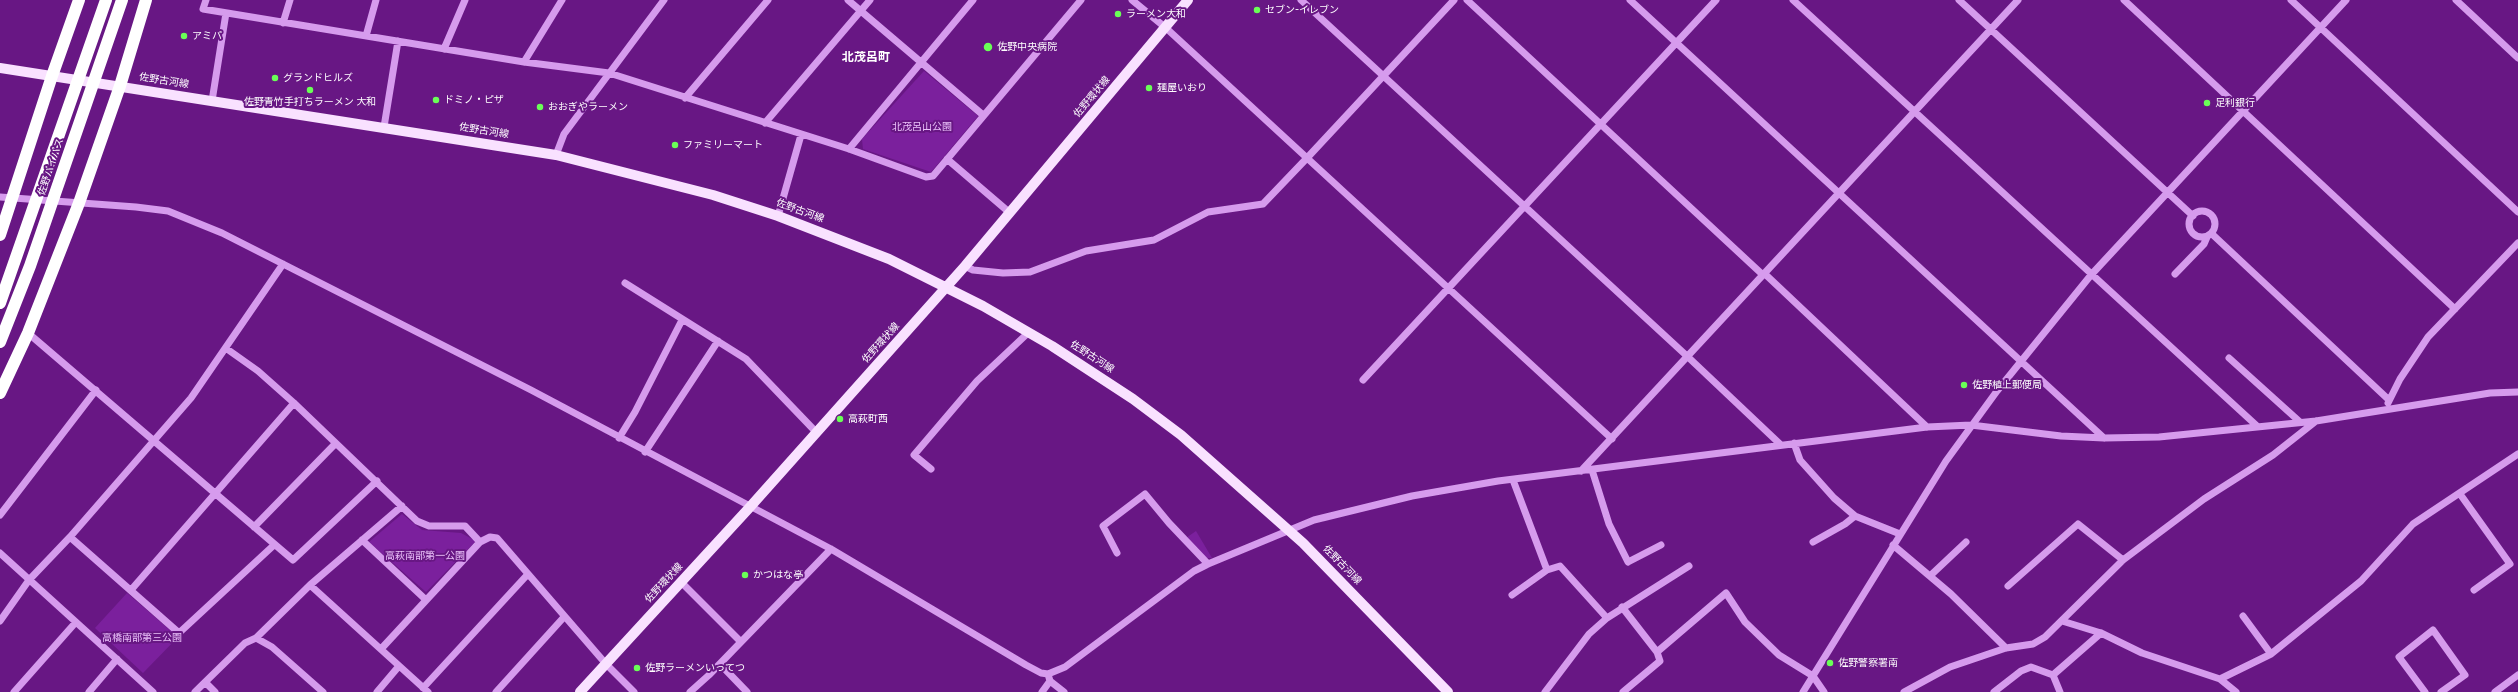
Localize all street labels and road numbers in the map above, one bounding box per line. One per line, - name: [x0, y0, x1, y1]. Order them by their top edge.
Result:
- street label: 佐野古河線: [138, 71, 190, 91]
- street label: 佐野環状線: [1071, 74, 1113, 120]
- street label: 佐野古河線: [458, 121, 510, 141]
- street label: 佐野バイパス: [36, 137, 66, 197]
- street label: 佐野古河線: [774, 197, 826, 225]
- street label: 佐野環状線: [860, 320, 902, 366]
- street label: 佐野古河線: [1068, 338, 1116, 376]
- street label: 佐野古河線: [1320, 543, 1364, 587]
- street label: 佐野環状線: [643, 561, 685, 605]

